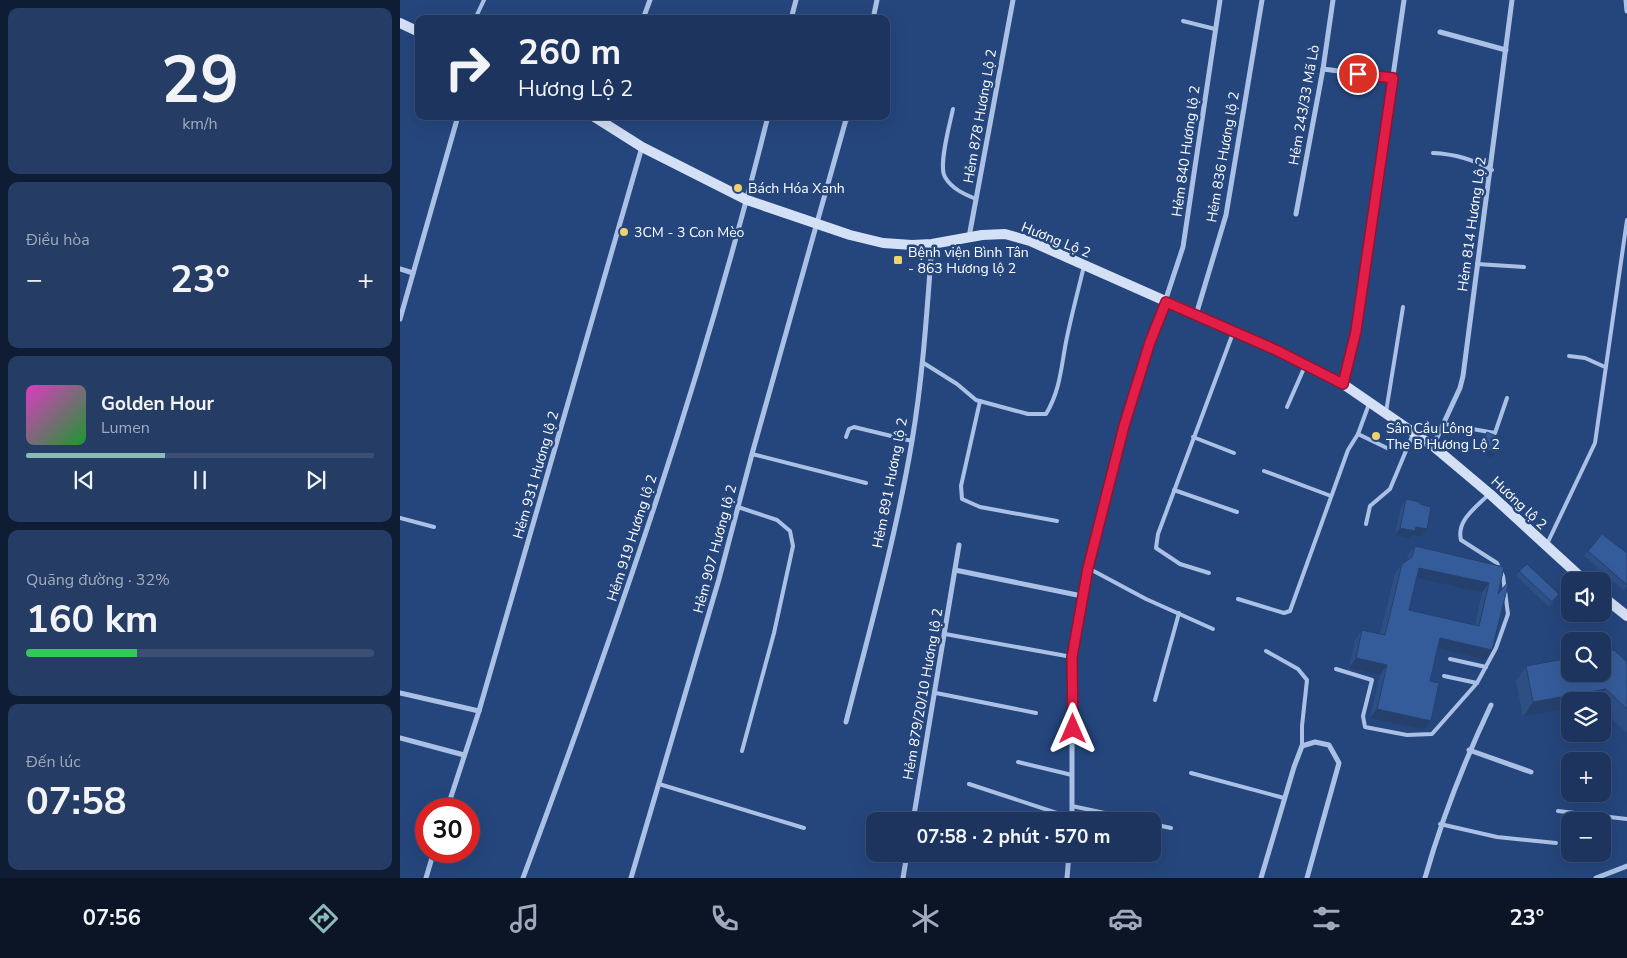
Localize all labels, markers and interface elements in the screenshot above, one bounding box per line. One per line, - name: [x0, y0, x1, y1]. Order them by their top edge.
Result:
- text: 260 m: [518, 29, 621, 76]
- icon: right: [435, 35, 500, 100]
- text: 29: [161, 36, 239, 125]
- street label: Hẻm 243/33 Mã Lò: [1284, 43, 1324, 167]
- street label: Hẻm 878 Hương Lộ 2: [959, 47, 1001, 185]
- pin: [1337, 53, 1379, 95]
- icon: arrive: [1344, 60, 1372, 88]
- text: Hương Lộ 2: [518, 74, 633, 104]
- street label: Hẻm 840 Hương lộ 2: [1167, 84, 1205, 218]
- street label: Hẻm 836 Hương lộ 2: [1202, 90, 1244, 224]
- text: km/h: [182, 113, 218, 135]
- street label: Hẻm 814 Hương Lộ 2: [1453, 155, 1491, 293]
- place label: Bách Hóa Xanh: [748, 179, 845, 198]
- marker: Bách Hóa Xanh: [732, 182, 744, 194]
- street label: Hương Lộ 2: [1018, 217, 1094, 263]
- place label: 3CM - 3 Con Mèo: [634, 223, 745, 242]
- marker: 3CM - 3 Con Mèo: [618, 226, 630, 238]
- text: Điều hòa: [26, 229, 90, 251]
- place label: Bệnh viện Bình Tân - 863 Hương lộ 2: [908, 243, 1029, 278]
- text: 23°: [170, 254, 230, 305]
- marker: Bệnh viện Bình Tân - 863 Hương lộ 2: [892, 254, 904, 266]
- text: −: [26, 261, 43, 299]
- text: +: [357, 261, 374, 299]
- text: Golden Hour: [101, 391, 214, 417]
- street label: Hẻm 931 Hương lộ 2: [509, 409, 563, 541]
- street label: Hẻm 891 Hương lộ 2: [868, 416, 912, 550]
- text: Lumen: [101, 417, 150, 439]
- place label: Sân Cầu Lông The B Hương Lộ 2: [1386, 419, 1500, 454]
- marker: Sân Cầu Lông The B Hương Lộ 2: [1370, 430, 1382, 442]
- icon: previous: [70, 466, 98, 494]
- icon: pause: [186, 466, 214, 494]
- icon: next: [302, 466, 330, 494]
- street label: Hẻm 919 Hương lộ 2: [603, 472, 661, 604]
- street label: Hương lộ 2: [1487, 472, 1551, 534]
- street label: Hẻm 907 Hương lộ 2: [689, 483, 741, 615]
- text: Quãng đường · 32%: [26, 569, 170, 591]
- map controls: [1561, 572, 1611, 862]
- button: sound: [1561, 572, 1611, 622]
- text: 160 km: [26, 594, 158, 645]
- street label: Hẻm 879/20/10 Hương lộ 2: [899, 607, 947, 781]
- button: search: [1561, 632, 1611, 682]
- button: layers: [1561, 692, 1611, 742]
- position arrow: [1046, 702, 1098, 754]
- text: Đến lúc: [26, 751, 81, 773]
- button: +: [1561, 752, 1611, 802]
- text: 07:58: [26, 776, 127, 827]
- speed limit sign: 30: [415, 798, 480, 863]
- button: −: [1561, 812, 1611, 862]
- text: 07:58 · 2 phút · 570 m: [917, 824, 1110, 850]
- icon: directions: [306, 901, 341, 936]
- icon: music: [507, 901, 542, 936]
- icon: phone: [707, 901, 742, 936]
- icon: climate: [908, 901, 943, 936]
- icon: car: [1108, 901, 1143, 936]
- icon: filters: [1309, 901, 1344, 936]
- text: 07:56: [83, 903, 141, 933]
- text: 23°: [1509, 903, 1544, 933]

